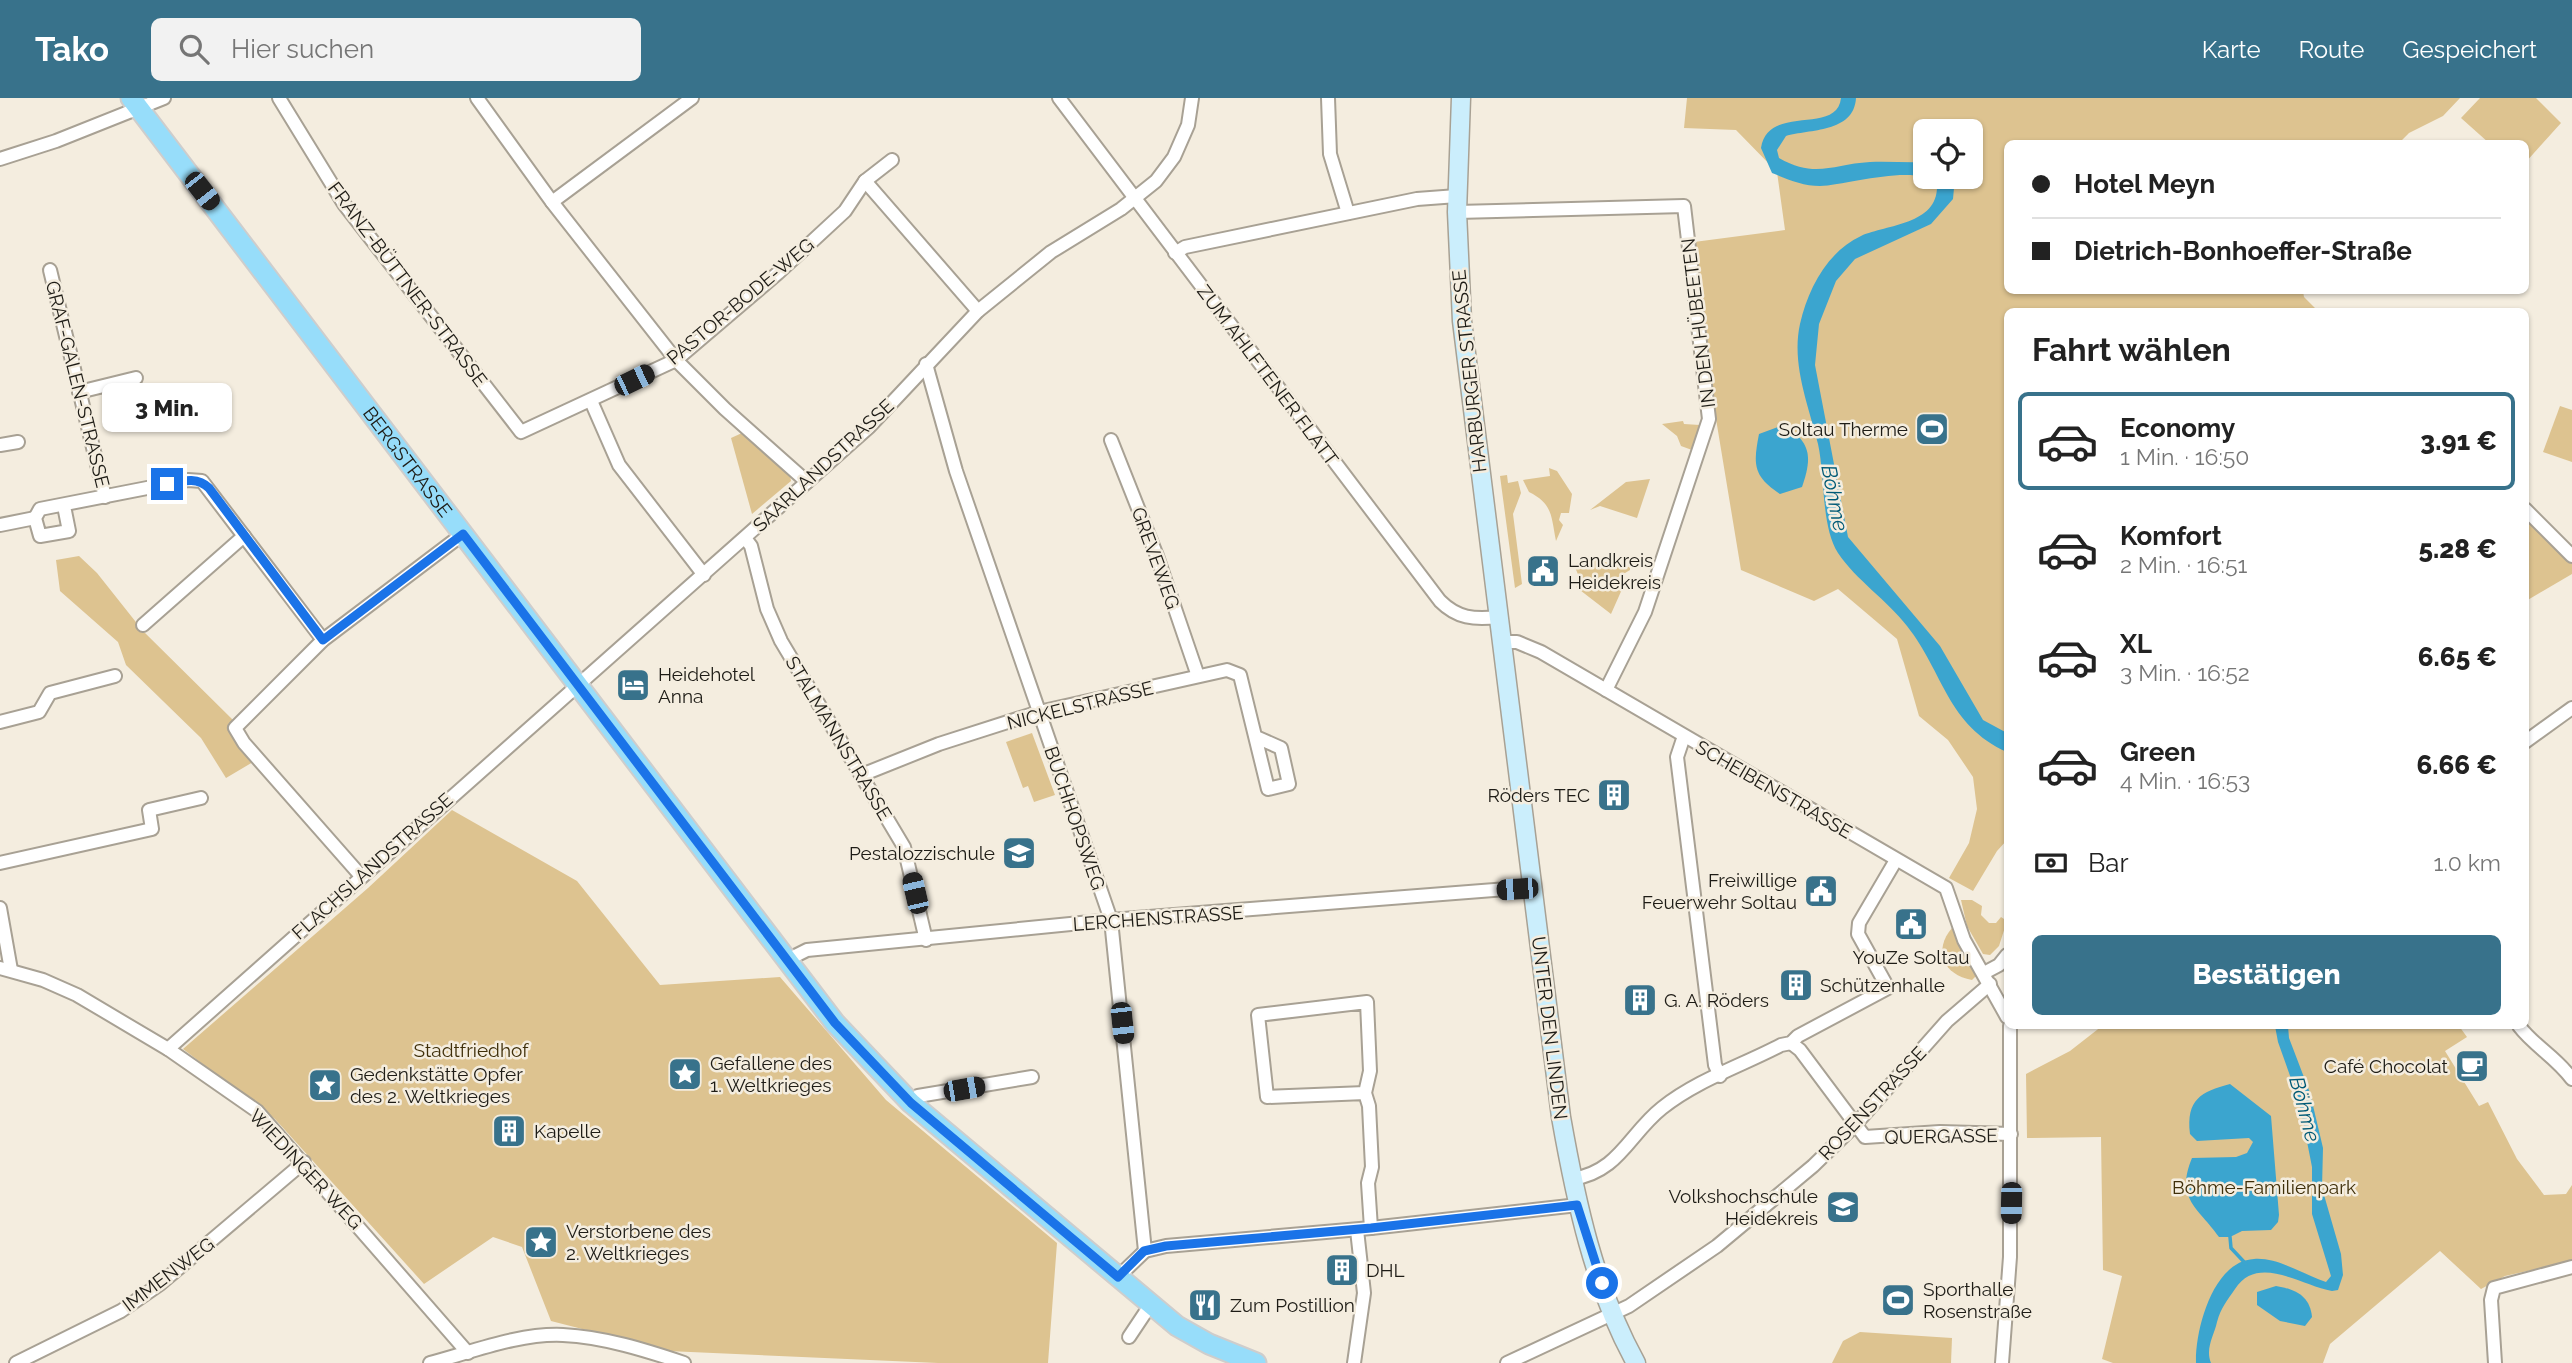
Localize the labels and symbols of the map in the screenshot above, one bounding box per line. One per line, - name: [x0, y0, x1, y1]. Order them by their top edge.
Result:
- car: [181, 168, 224, 214]
- street label: FRANZ-BÜTTNER-STRASSE: [324, 177, 492, 391]
- street label: PASTOR-BODE-WEG: [662, 233, 818, 369]
- street label: IN DEN HÜBEETEN: [1677, 237, 1719, 409]
- street label: HARBURGER STRASSE: [1447, 268, 1491, 474]
- street label: GRAF-GALEN-STRASSE: [42, 278, 114, 490]
- street label: ZUM AHLFTENER FLATT: [1193, 281, 1343, 470]
- car: [611, 361, 658, 399]
- callout: 3 Min.: [102, 382, 232, 432]
- street label: SAARLANDSTRASSE: [748, 394, 898, 536]
- street label: BERGSTRASSE: [359, 402, 457, 521]
- sports icon: Soltau Therme: [1913, 410, 1951, 448]
- place label: Soltau Therme: [1779, 418, 1908, 440]
- water label: Böhme: [1816, 463, 1854, 533]
- route end: [151, 468, 183, 500]
- street label: GREVEWEG: [1127, 504, 1185, 612]
- place label: Landkreis Heidekreis: [1568, 549, 1661, 593]
- public building icon: Landkreis Heidekreis: [1524, 552, 1562, 590]
- street label: STALMANNSTRASSE: [781, 652, 897, 824]
- place label: Heidehotel Anna: [658, 663, 756, 707]
- hotel icon: Heidehotel Anna: [614, 666, 652, 704]
- street label: NICKELSTRASSE: [1005, 676, 1155, 734]
- street label: SCHEIBENSTRASSE: [1692, 735, 1856, 843]
- street label: BUCHHOPSWEG: [1040, 743, 1110, 893]
- building icon: Röders TEC: [1595, 776, 1633, 814]
- place label: Röders TEC: [1488, 784, 1590, 806]
- street label: FLACHSLANDSTRASSE: [287, 788, 457, 944]
- school or university icon: Pestalozzischule: [1000, 834, 1038, 872]
- place label: Pestalozzischule: [849, 842, 995, 864]
- place label: Freiwillige Feuerwehr Soltau: [1642, 869, 1797, 913]
- car: [901, 870, 930, 916]
- public building icon: Freiwillige Feuerwehr Soltau: [1802, 872, 1840, 910]
- car: [1496, 877, 1539, 901]
- street label: LERCHENSTRASSE: [1072, 901, 1244, 935]
- public building icon: YouZe Soltau: [1892, 905, 1930, 943]
- street label: UNTER DEN LINDEN: [1528, 935, 1572, 1121]
- place label: YouZe Soltau: [1853, 946, 1969, 968]
- building icon: Schützenhalle: [1777, 966, 1815, 1004]
- place label: Schützenhalle: [1820, 974, 1945, 996]
- building icon: G. A. Röders: [1621, 981, 1659, 1019]
- place label: G. A. Röders: [1664, 989, 1769, 1011]
- car: [1110, 1001, 1135, 1045]
- park label: Stadtfriedhof: [414, 1039, 529, 1061]
- street label: ROSENSTRASSE: [1814, 1042, 1930, 1164]
- cafe icon: Café Chocolat: [2453, 1047, 2491, 1085]
- place label: Gefallene des 1. Weltkrieges: [710, 1052, 832, 1096]
- place icon: Gefallene des 1. Weltkrieges: [666, 1055, 704, 1093]
- place label: Café Chocolat: [2324, 1055, 2449, 1077]
- place label: Gedenkstätte Opfer des 2. Weltkrieges: [350, 1063, 523, 1107]
- place icon: Gedenkstätte Opfer des 2. Weltkrieges: [306, 1066, 344, 1104]
- water label: Böhme: [2284, 1073, 2326, 1145]
- car: [942, 1075, 987, 1103]
- street label: WIEDINGER WEG: [245, 1105, 367, 1233]
- building icon: Kapelle: [490, 1112, 528, 1150]
- place label: Kapelle: [534, 1120, 601, 1142]
- street label: QUERGASSE: [1884, 1124, 1998, 1148]
- park label: Böhme-Familienpark: [2172, 1176, 2356, 1198]
- car: [2001, 1182, 2022, 1224]
- place label: Volkshochschule Heidekreis: [1668, 1185, 1818, 1229]
- school or university icon: Volkshochschule Heidekreis: [1824, 1188, 1862, 1226]
- place label: Verstorbene des 2. Weltkrieges: [566, 1220, 711, 1264]
- place icon: Verstorbene des 2. Weltkrieges: [522, 1223, 560, 1261]
- street label: IMMENWEG: [118, 1232, 218, 1316]
- building icon: DHL: [1323, 1251, 1361, 1289]
- place label: DHL: [1366, 1259, 1405, 1281]
- route start: [1586, 1267, 1618, 1299]
- place label: Sporthalle Rosenstraße: [1923, 1278, 2032, 1322]
- sports icon: Sporthalle Rosenstraße: [1879, 1281, 1917, 1319]
- restaurant icon: Zum Postillion: [1186, 1286, 1224, 1324]
- place label: Zum Postillion: [1230, 1294, 1355, 1316]

